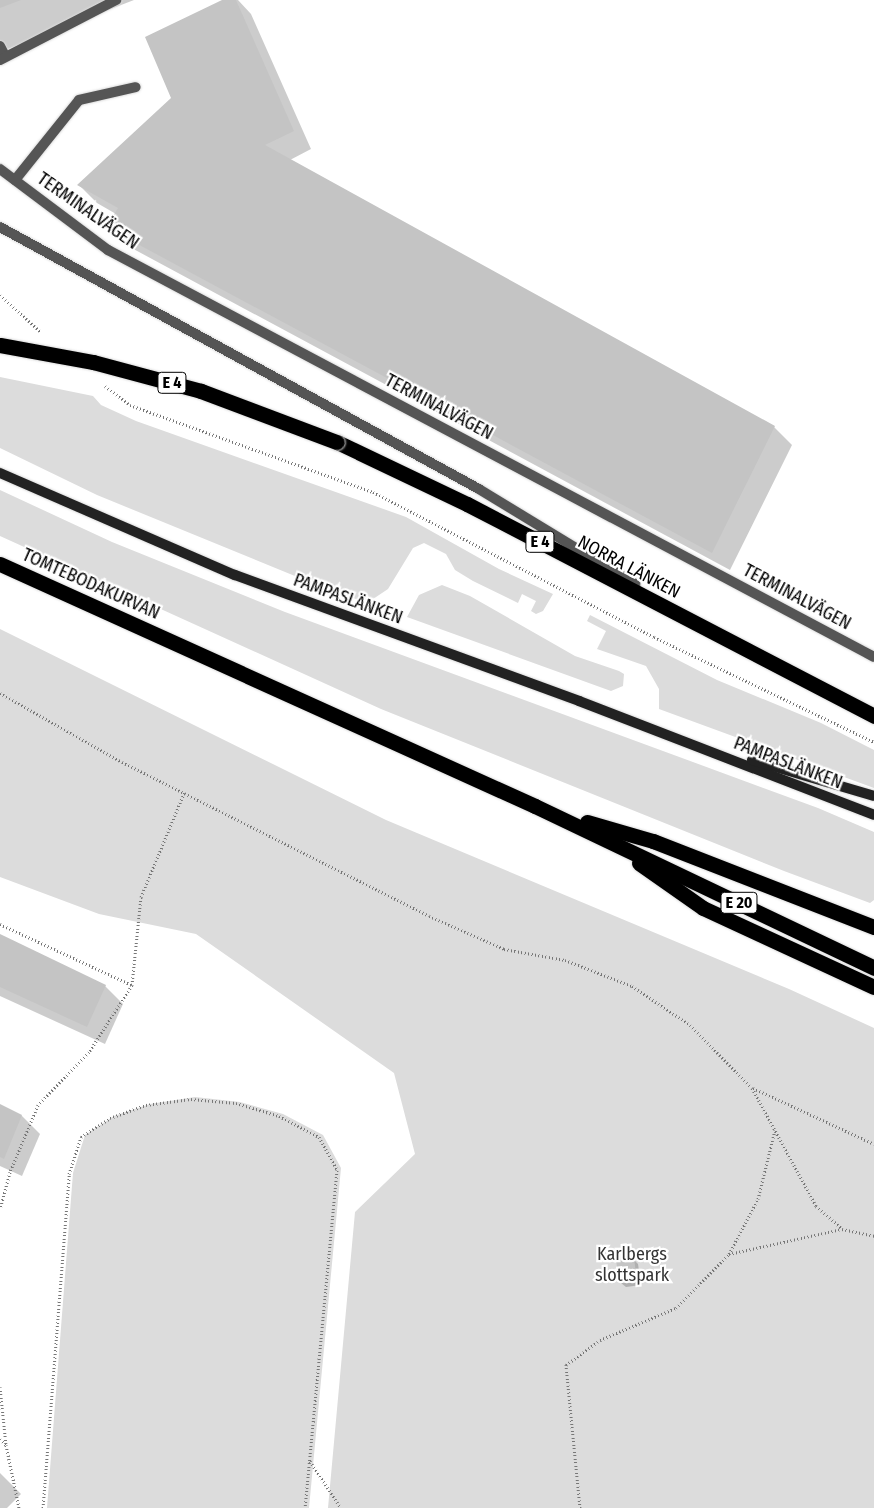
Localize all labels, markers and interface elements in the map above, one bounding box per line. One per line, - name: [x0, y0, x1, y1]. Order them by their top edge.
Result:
- street label: TERMINALVÄGEN: [33, 168, 143, 254]
- road number: E 4: [157, 369, 187, 396]
- street label: TERMINALVÄGEN: [381, 370, 497, 444]
- road number: E 4: [525, 528, 555, 556]
- street label: NORRA LÄNKEN: [574, 531, 684, 603]
- street label: TOMTEBODAKURVAN: [19, 544, 163, 624]
- street label: TERMINALVÄGEN: [739, 560, 855, 634]
- street label: PAMPASLÄNKEN: [290, 569, 406, 629]
- street label: PAMPASLÄNKEN: [731, 732, 845, 794]
- road number: E 20: [720, 890, 758, 916]
- park label: Karlbergs slottspark: [595, 1244, 669, 1286]

